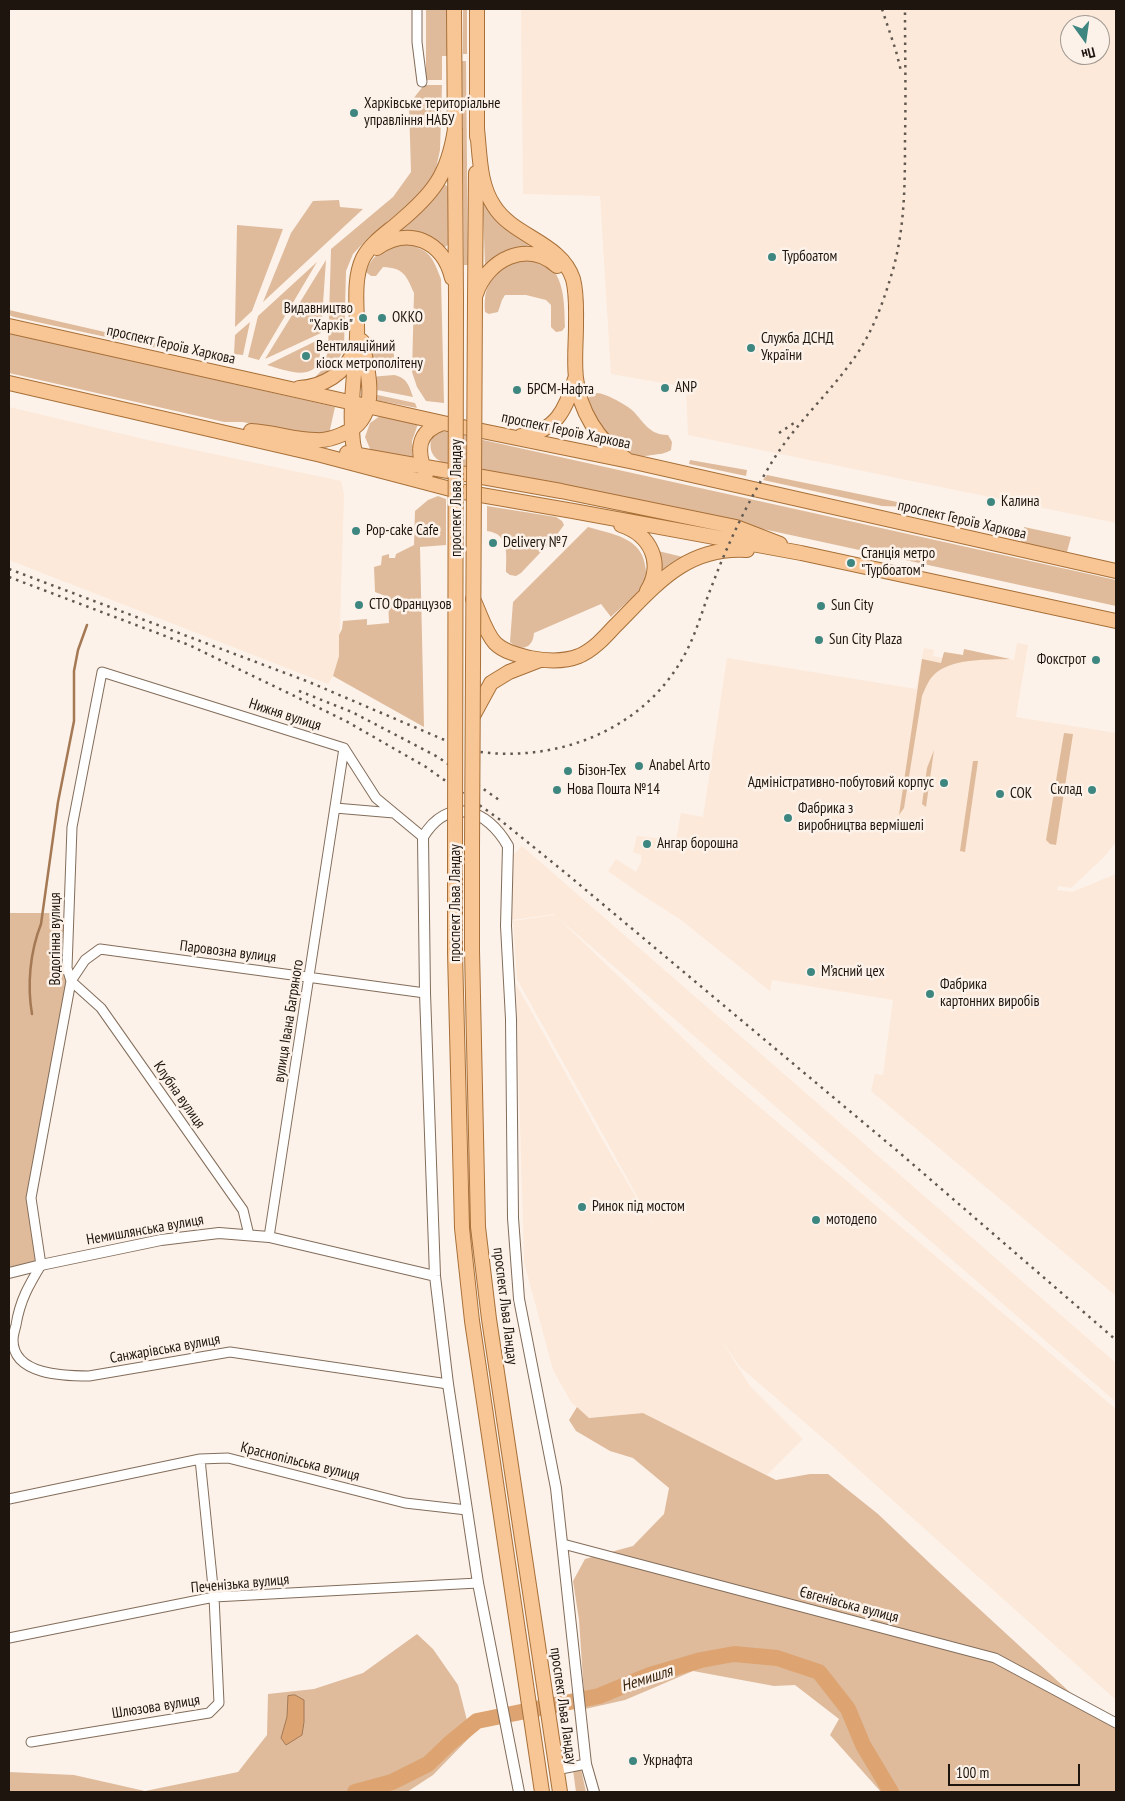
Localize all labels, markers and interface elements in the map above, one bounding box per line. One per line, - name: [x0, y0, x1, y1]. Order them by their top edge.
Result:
- north arrow: [1060, 15, 1110, 65]
- text: Пн: [1080, 43, 1097, 64]
- place label: Харківське територіальне управління НАБУ: [364, 95, 500, 130]
- marker: Харківське територіальне управління НАБУ: [348, 107, 360, 119]
- place label: Турбоатом: [782, 248, 837, 266]
- marker: Турбоатом: [766, 251, 778, 263]
- place label: Видавництво "Харків": [284, 300, 353, 335]
- place label: ОККО: [392, 309, 423, 327]
- marker: Видавництво "Харків": [357, 312, 369, 324]
- marker: ОККО: [376, 312, 388, 324]
- street label: проспект Героїв Харкова: [105, 321, 237, 369]
- place label: Служба ДСНД України: [761, 330, 834, 365]
- place label: Вентиляційний кіоск метрополітену: [316, 338, 423, 373]
- marker: Служба ДСНД України: [745, 342, 757, 354]
- marker: Вентиляційний кіоск метрополітену: [300, 350, 312, 362]
- place label: ANP: [675, 379, 697, 397]
- place label: БРСМ-Нафта: [527, 381, 594, 399]
- marker: ANP: [659, 382, 671, 394]
- marker: БРСМ-Нафта: [511, 384, 523, 396]
- street label: проспект Героїв Харкова: [500, 409, 632, 453]
- street label: проспект Льва Ландау: [448, 439, 466, 557]
- place label: Калина: [1001, 493, 1040, 511]
- street label: проспект Героїв Харкова: [896, 496, 1028, 544]
- marker: Калина: [985, 496, 997, 508]
- place label: Pop-cake Cafe: [366, 522, 439, 540]
- marker: Pop-cake Cafe: [350, 525, 362, 537]
- place label: Delivery №7: [503, 534, 568, 552]
- marker: Delivery №7: [487, 537, 499, 549]
- place label: Станція метро "Турбоатом": [861, 545, 935, 580]
- marker: Станція метро "Турбоатом": [845, 557, 857, 569]
- place label: СТО Французов: [369, 596, 452, 614]
- place label: Sun City: [831, 597, 873, 615]
- marker: СТО Французов: [353, 599, 365, 611]
- marker: Sun City: [815, 600, 827, 612]
- place label: Sun City Plaza: [829, 631, 902, 649]
- marker: Sun City Plaza: [813, 634, 825, 646]
- place label: Фокстрот: [1037, 651, 1086, 669]
- marker: Фокстрот: [1090, 654, 1102, 666]
- street label: Нижня вулиця: [247, 695, 323, 735]
- place label: Anabel Arto: [649, 757, 710, 775]
- marker: Anabel Arto: [633, 760, 645, 772]
- place label: Бізон-Тех: [578, 762, 626, 780]
- marker: Бізон-Тех: [562, 765, 574, 777]
- place label: Адміністративно-побутовий корпус: [748, 774, 934, 792]
- marker: Адміністративно-побутовий корпус: [938, 777, 950, 789]
- place label: Нова Пошта №14: [567, 781, 660, 799]
- place label: Склад: [1050, 781, 1082, 799]
- marker: Нова Пошта №14: [551, 784, 563, 796]
- marker: Склад: [1086, 784, 1098, 796]
- place label: СОК: [1010, 785, 1032, 803]
- marker: СОК: [994, 788, 1006, 800]
- place label: Фабрика з виробництва вермішелі: [798, 800, 924, 835]
- marker: Фабрика з виробництва вермішелі: [782, 812, 794, 824]
- place label: Ангар борошна: [657, 835, 738, 853]
- marker: Ангар борошна: [641, 838, 653, 850]
- street label: проспект Льва Ландау: [447, 844, 465, 962]
- street label: Водогінна вулиця: [47, 892, 65, 986]
- street label: Паровозна вулиця: [179, 937, 277, 967]
- street label: вулиця Івана Багряного: [270, 958, 308, 1084]
- place label: М’ясний цех: [821, 963, 885, 981]
- marker: М’ясний цех: [805, 966, 817, 978]
- place label: Фабрика картонних виробів: [940, 976, 1040, 1011]
- marker: Фабрика картонних виробів: [924, 988, 936, 1000]
- street label: Клубна вулиця: [149, 1058, 209, 1132]
- place label: Ринок під мостом: [592, 1198, 685, 1216]
- marker: Ринок під мостом: [576, 1201, 588, 1213]
- street label: Немишлянська вулиця: [85, 1211, 205, 1249]
- place label: мотодепо: [826, 1211, 877, 1229]
- marker: мотодепо: [810, 1214, 822, 1226]
- street label: проспект Льва Ландау: [489, 1246, 521, 1366]
- street label: Санжарівська вулиця: [108, 1330, 222, 1368]
- street label: Краснопільська вулиця: [239, 1438, 361, 1486]
- street label: Печенізька вулиця: [190, 1571, 290, 1597]
- street label: Євгенівська вулиця: [797, 1583, 901, 1627]
- street label: проспект Льва Ландау: [546, 1646, 580, 1766]
- water label: Немишля: [619, 1662, 675, 1696]
- street label: Шлюзова вулиця: [111, 1691, 201, 1723]
- place label: Укрнафта: [643, 1752, 693, 1770]
- scale bar: [950, 1754, 1082, 1786]
- marker: Укрнафта: [627, 1755, 639, 1767]
- text: 100 m: [956, 1763, 989, 1782]

